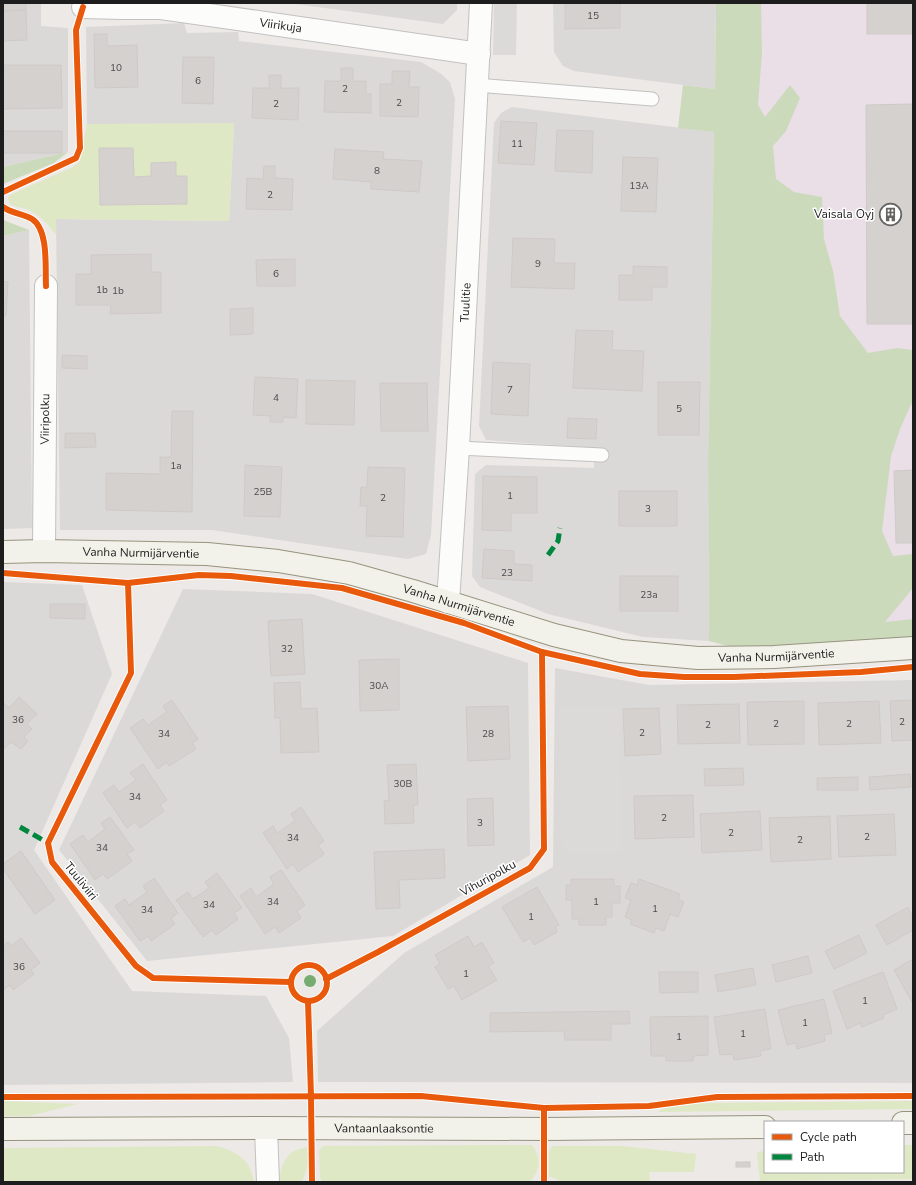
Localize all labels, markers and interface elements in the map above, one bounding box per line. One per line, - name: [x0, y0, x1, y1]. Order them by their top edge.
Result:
- house number: 15: [587, 9, 599, 23]
- street label: Viirikuja: [257, 14, 303, 36]
- house number: 10: [110, 61, 122, 75]
- house number: 6: [195, 74, 201, 88]
- house number: 2: [342, 82, 348, 96]
- house number: 2: [396, 96, 402, 110]
- house number: 2: [273, 97, 279, 111]
- house number: 11: [511, 137, 523, 151]
- house number: 8: [374, 164, 380, 178]
- house number: 13A: [629, 179, 649, 193]
- house number: 2: [267, 188, 273, 202]
- building icon: Vaisala Oyj: [877, 201, 903, 227]
- place label: Vaisala Oyj: [813, 206, 874, 222]
- house number: 9: [535, 257, 541, 271]
- house number: 6: [273, 267, 279, 281]
- street label: Tuulitie: [457, 282, 475, 323]
- house number: 1b: [96, 283, 108, 297]
- house number: 1b: [112, 284, 124, 298]
- house number: 7: [507, 383, 513, 397]
- house number: 4: [273, 391, 279, 405]
- street label: Viiripolku: [37, 393, 53, 446]
- house number: 5: [676, 402, 682, 416]
- house number: 1a: [170, 459, 182, 473]
- house number: 25B: [254, 485, 273, 499]
- house number: 1: [507, 489, 513, 503]
- house number: 2: [380, 491, 386, 505]
- house number: 3: [645, 502, 651, 516]
- street label: Vanha Nurmijärventie: [81, 544, 199, 562]
- house number: 23: [501, 566, 513, 580]
- street label: Vanha Nurmijärventie: [400, 580, 517, 630]
- house number: 23a: [640, 588, 658, 602]
- house number: 32: [281, 642, 293, 656]
- street label: Vanha Nurmijärventie: [717, 645, 835, 666]
- house number: 30A: [369, 679, 389, 693]
- house number: 36: [12, 713, 24, 727]
- house number: 2: [899, 715, 905, 729]
- house number: 2: [773, 717, 779, 731]
- house number: 2: [846, 717, 852, 731]
- house number: 2: [705, 718, 711, 732]
- house number: 2: [639, 726, 645, 740]
- house number: 34: [158, 727, 170, 741]
- house number: 28: [482, 727, 494, 741]
- house number: 30B: [394, 777, 413, 791]
- house number: 34: [129, 790, 141, 804]
- house number: 2: [661, 811, 667, 825]
- house number: 3: [477, 816, 483, 830]
- house number: 2: [728, 826, 734, 840]
- house number: 2: [864, 830, 870, 844]
- house number: 34: [287, 831, 299, 845]
- house number: 2: [797, 833, 803, 847]
- house number: 34: [96, 841, 108, 855]
- street label: Vihuripolku: [456, 856, 519, 900]
- street label: Tuuliviiri: [61, 858, 101, 904]
- house number: 34: [267, 895, 279, 909]
- house number: 1: [593, 895, 599, 909]
- house number: 34: [203, 898, 215, 912]
- house number: 1: [652, 902, 658, 916]
- house number: 34: [141, 903, 153, 917]
- house number: 1: [528, 910, 534, 924]
- house number: 36: [13, 960, 25, 974]
- house number: 1: [463, 967, 469, 981]
- house number: 1: [862, 994, 868, 1008]
- house number: 1: [802, 1016, 808, 1030]
- house number: 1: [740, 1027, 746, 1041]
- house number: 1: [676, 1030, 682, 1044]
- street label: Vantaanlaaksontie: [333, 1120, 434, 1137]
- legend: [764, 1121, 904, 1173]
- text: Cycle path: [800, 1129, 857, 1145]
- text: Path: [800, 1149, 825, 1165]

